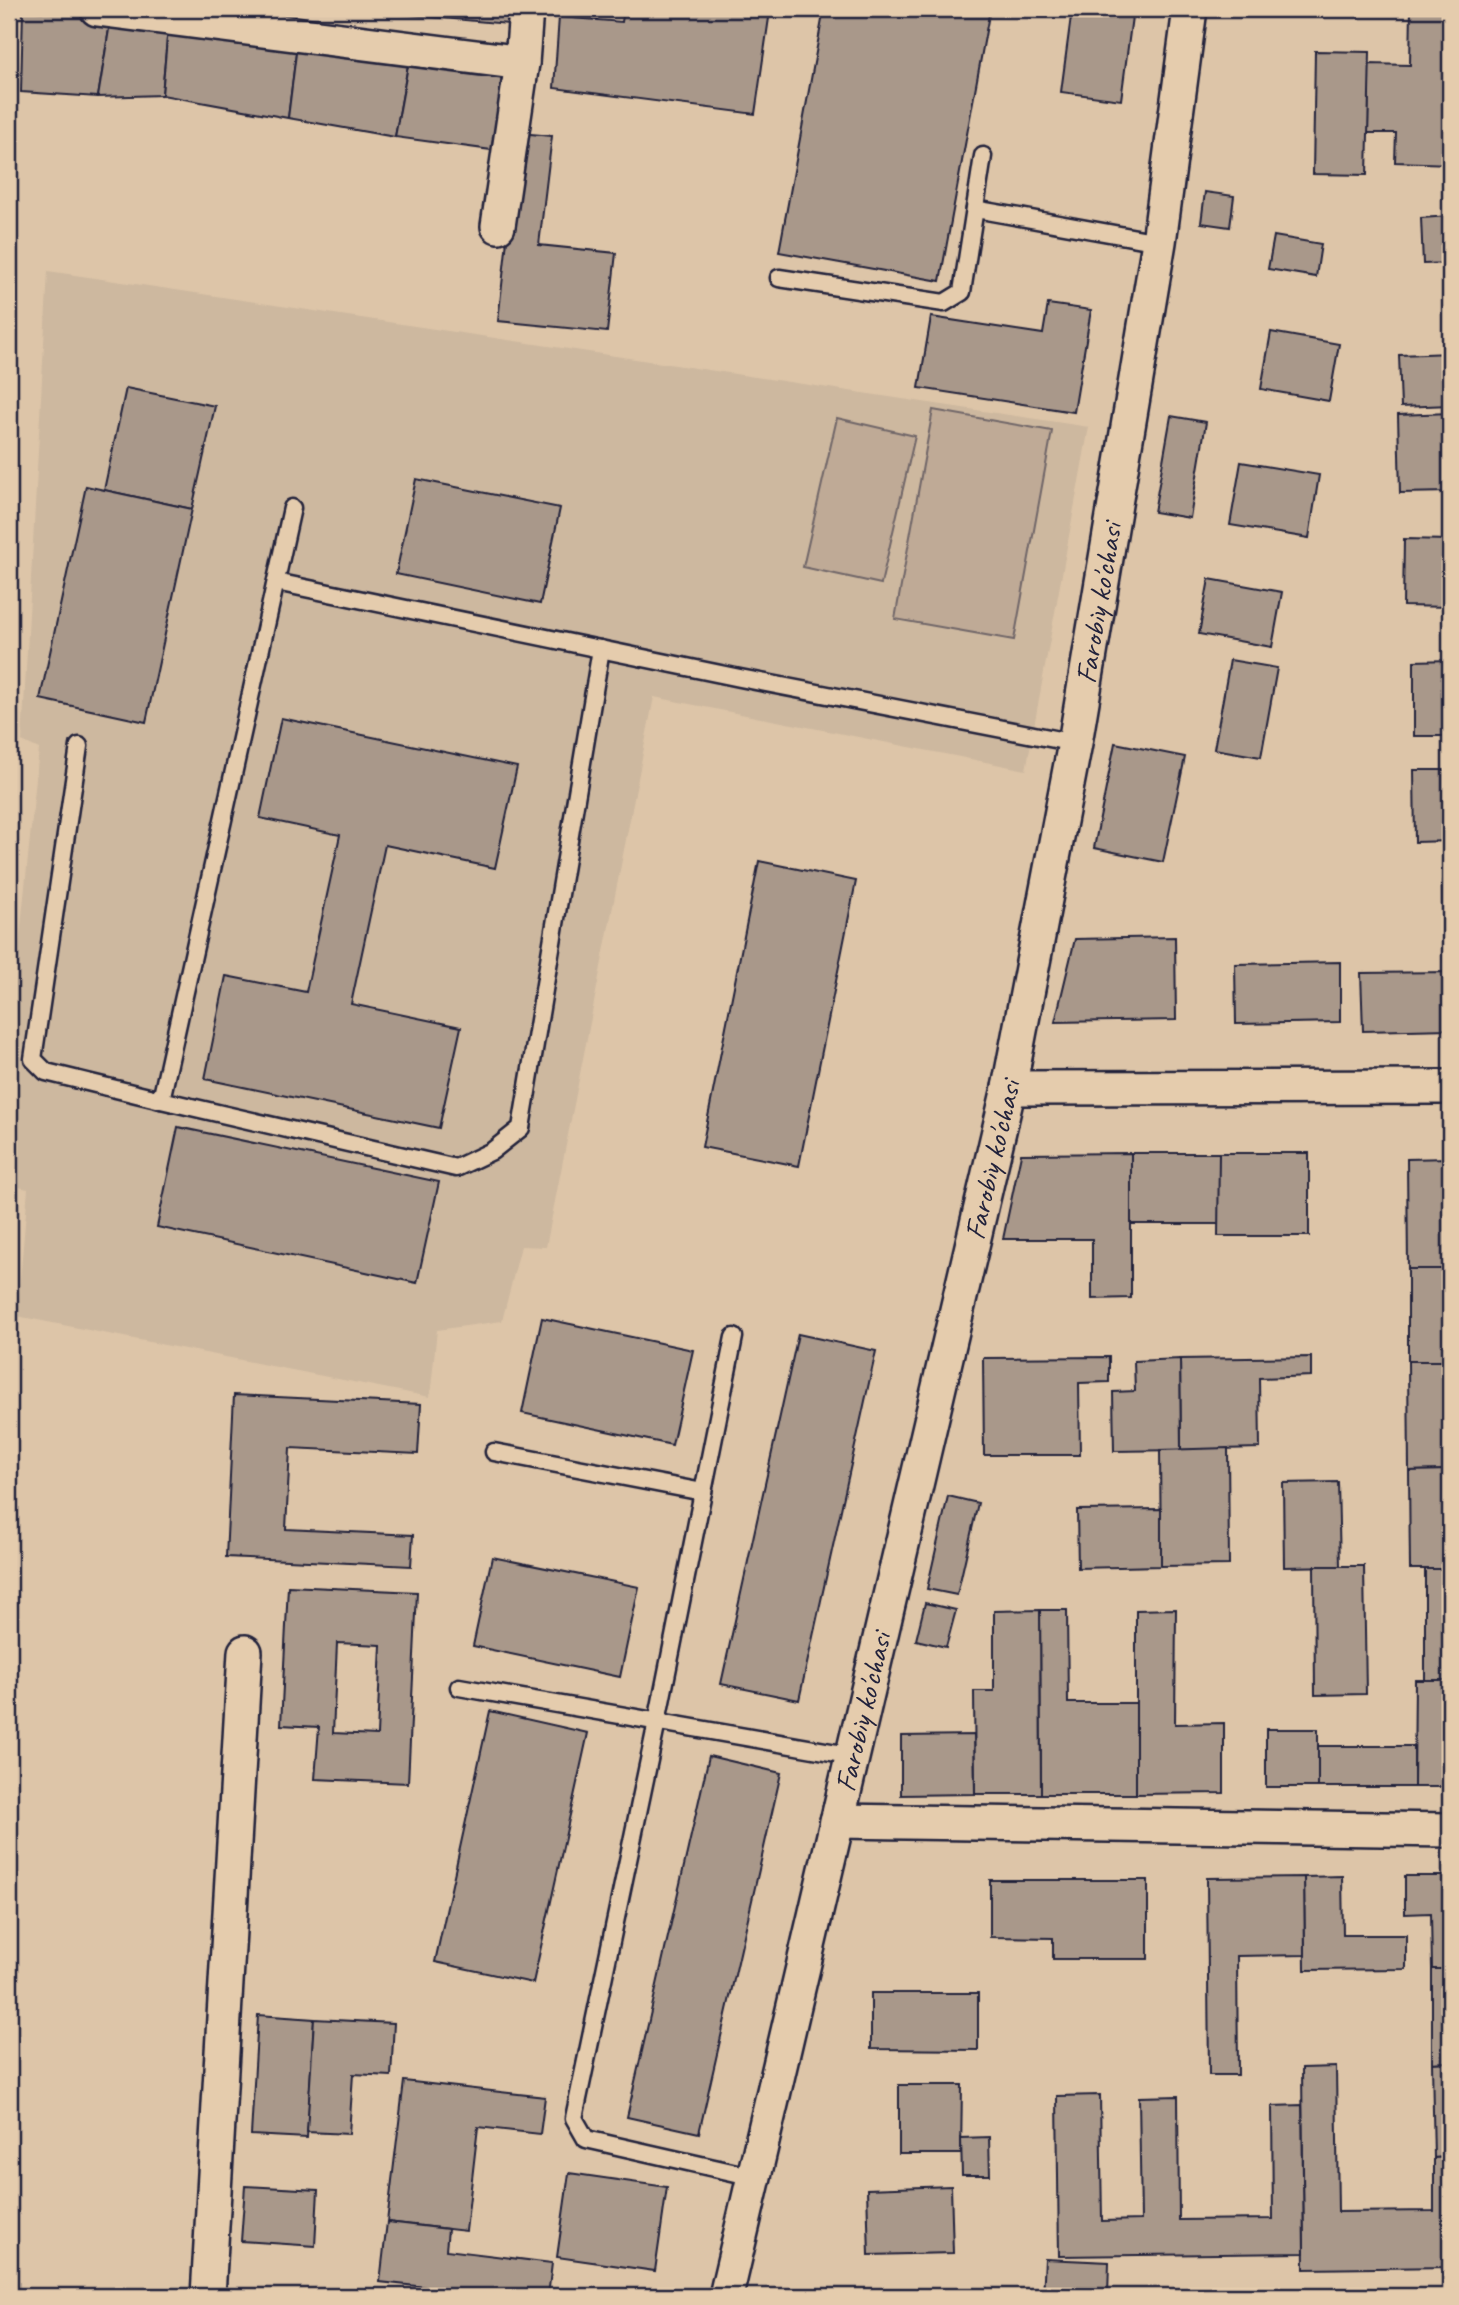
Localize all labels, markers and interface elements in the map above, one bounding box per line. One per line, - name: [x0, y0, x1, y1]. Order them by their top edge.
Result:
- street label: Farobiy ko'chasi: [1066, 517, 1131, 686]
- street label: Farobiy ko'chasi: [955, 1074, 1030, 1243]
- street label: Farobiy ko'chasi: [826, 1625, 901, 1795]

